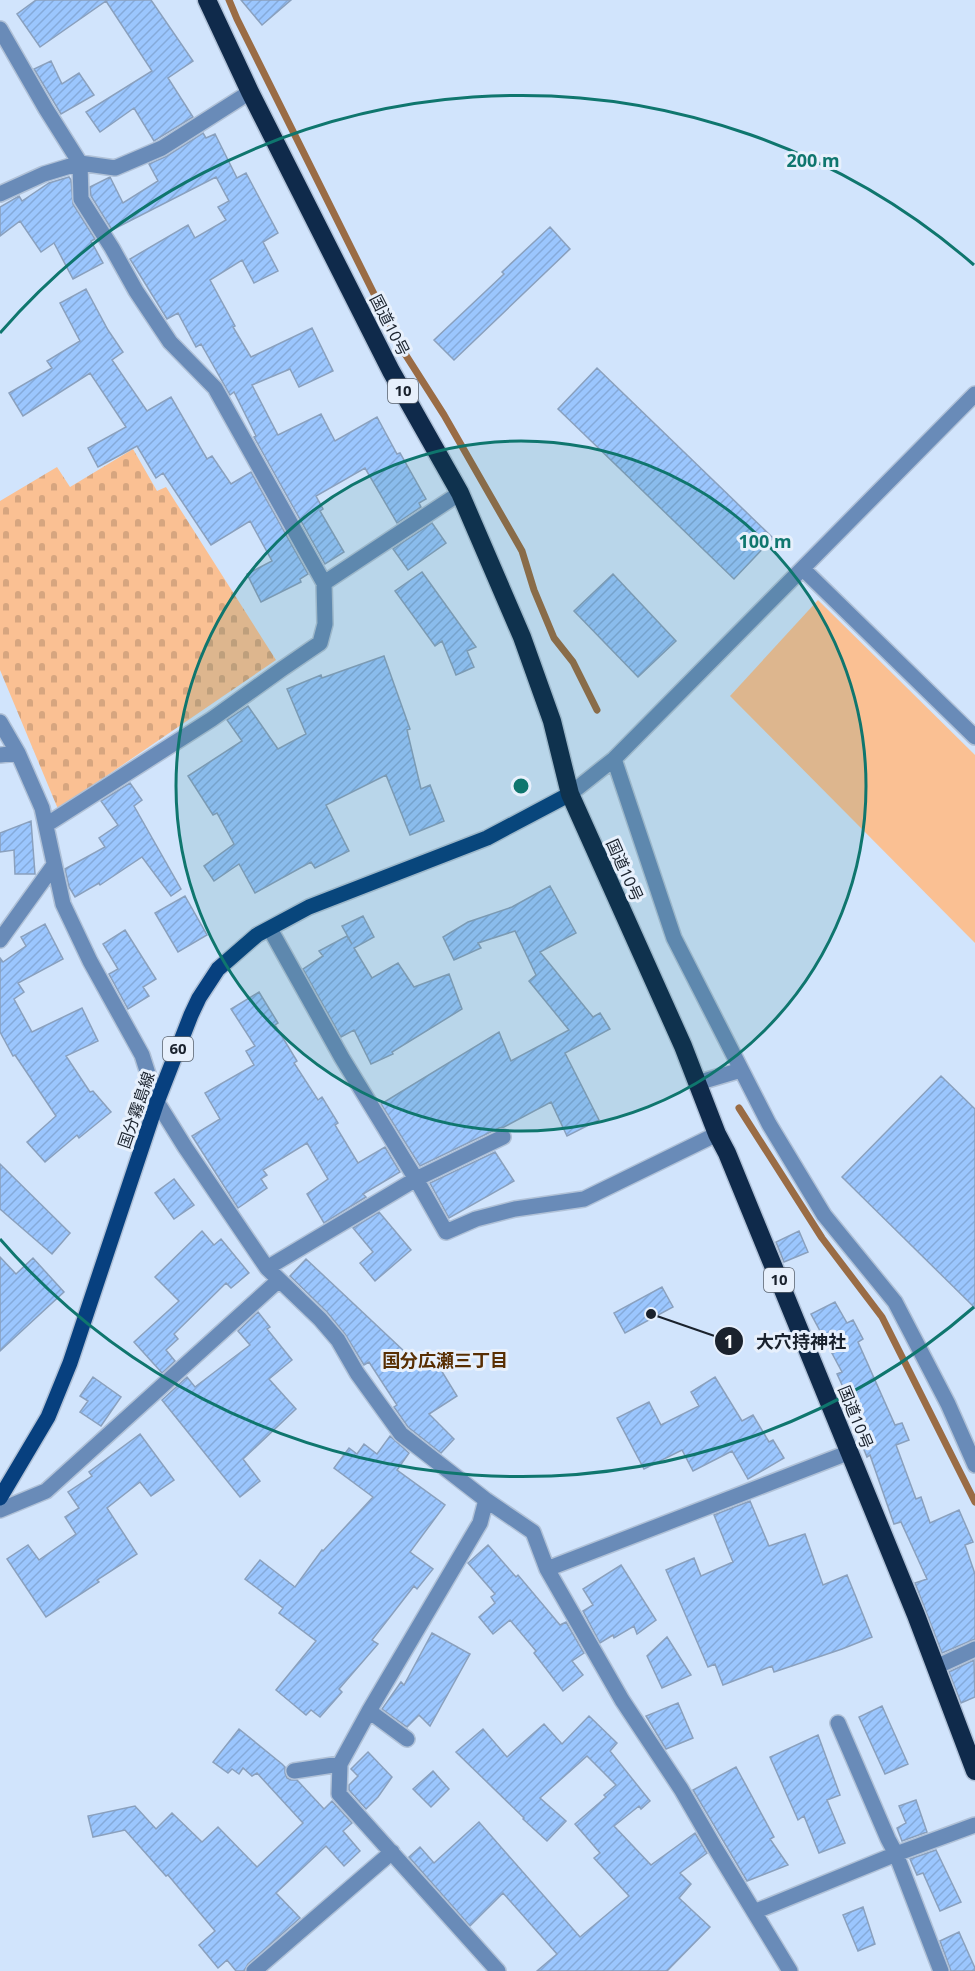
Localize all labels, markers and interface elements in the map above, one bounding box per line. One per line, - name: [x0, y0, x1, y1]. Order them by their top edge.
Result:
- text: 200 m: [786, 148, 840, 172]
- street label: 国道10号: [365, 290, 415, 360]
- road number: 10: [388, 379, 418, 403]
- text: 100 m: [738, 529, 792, 553]
- centre of rings: [511, 776, 531, 796]
- street label: 国道10号: [601, 835, 649, 905]
- road number: 60: [163, 1037, 193, 1061]
- street label: 国分霧島線: [113, 1069, 159, 1151]
- road number: 10: [764, 1268, 794, 1292]
- callout: 大穴持神社: [714, 1323, 858, 1359]
- text: 1: [724, 1329, 734, 1353]
- text: 大穴持神社: [756, 1329, 846, 1353]
- district label: 国分広瀬三丁目: [382, 1348, 508, 1372]
- street label: 国道10号: [833, 1382, 879, 1452]

